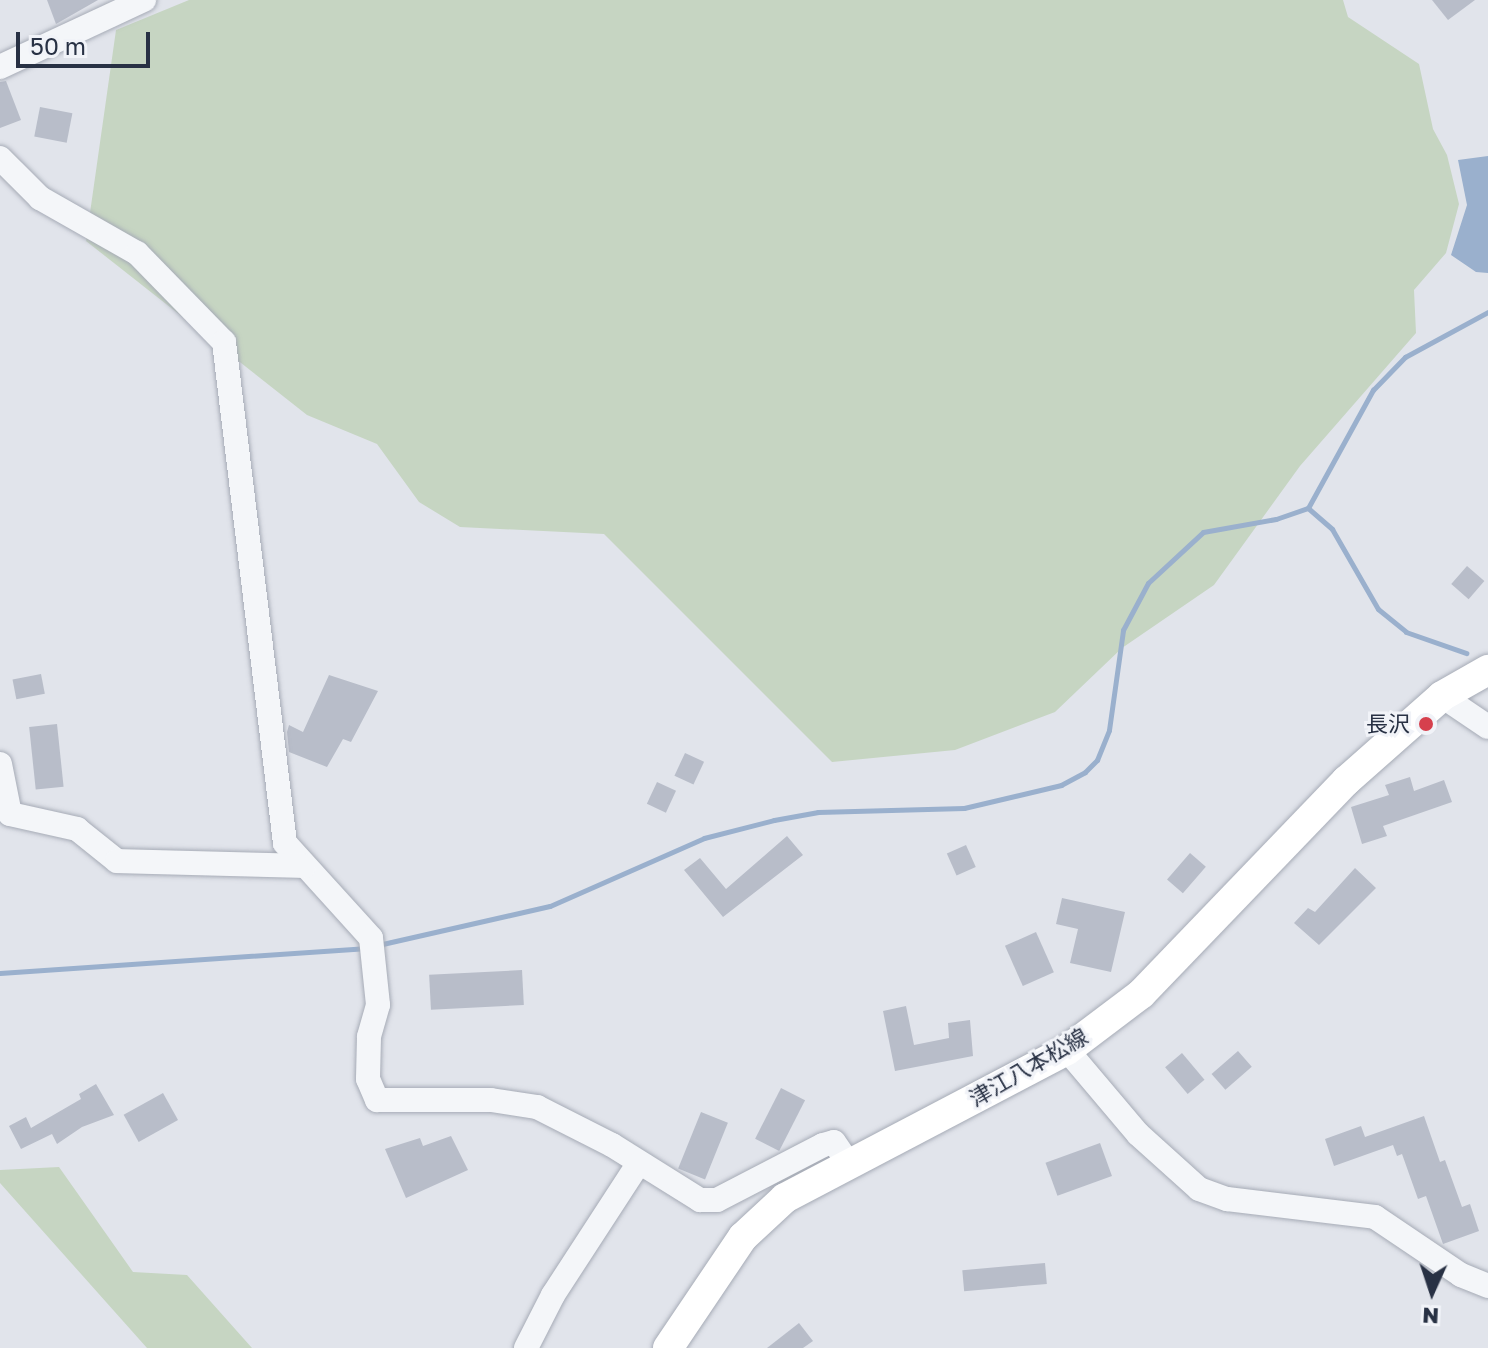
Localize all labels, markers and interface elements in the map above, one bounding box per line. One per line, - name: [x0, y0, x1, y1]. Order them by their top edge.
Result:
- scale bar: [20, 16, 154, 66]
- text: 50 m: [30, 31, 86, 60]
- place label: 長沢: [1366, 711, 1410, 737]
- marker: 長沢: [1417, 715, 1435, 733]
- street label: 津江八本松線: [964, 1023, 1092, 1111]
- north arrow: [1392, 1252, 1472, 1332]
- text: N: [1422, 1303, 1440, 1330]

